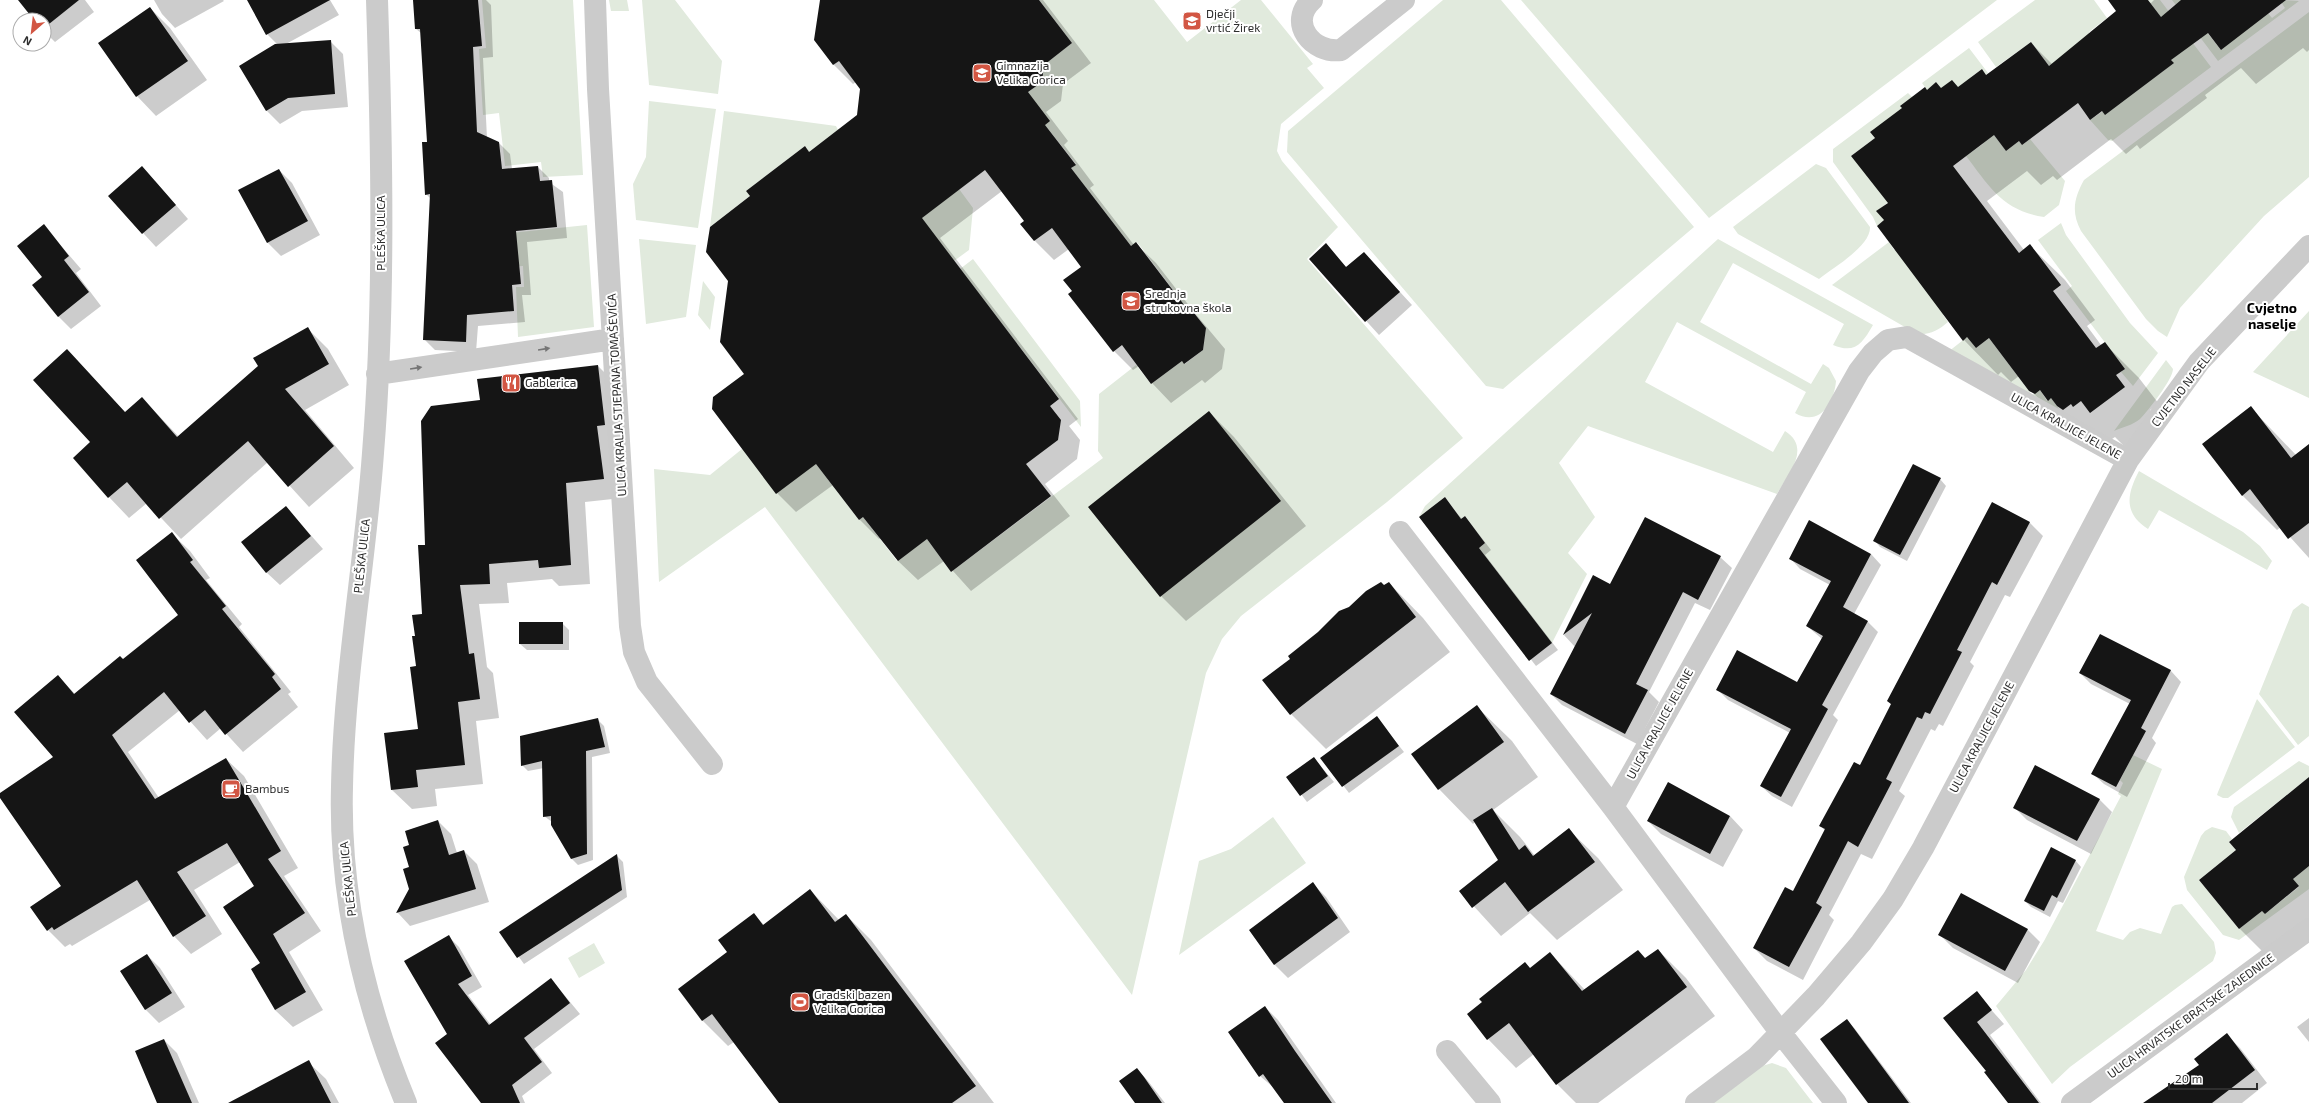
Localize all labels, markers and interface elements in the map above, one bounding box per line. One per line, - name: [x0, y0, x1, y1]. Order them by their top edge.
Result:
- place label: Dječji vrtić Žirek: [1206, 6, 1260, 34]
- school or university icon: Dječji vrtić Žirek: [1181, 10, 1203, 32]
- north arrow: [12, 12, 52, 52]
- text: N: [20, 34, 34, 49]
- place label: Gimnazija Velika Gorica: [996, 58, 1066, 86]
- school or university icon: Gimnazija Velika Gorica: [971, 62, 993, 84]
- street label: PLEŠKA ULICA: [373, 195, 387, 271]
- place label: Srednja strukovna škola: [1145, 286, 1232, 314]
- school or university icon: Srednja strukovna škola: [1120, 290, 1142, 312]
- street label: ULICA KRALJA STJEPANA TOMAŠEVIĆA: [604, 293, 628, 497]
- district label: Cvjetno naselje: [2247, 299, 2297, 332]
- street label: CVJETNO NASELJE: [2148, 344, 2219, 429]
- one-way arrow: [538, 346, 551, 352]
- one-way arrow: [410, 365, 422, 371]
- restaurant icon: Gablerica: [500, 372, 522, 394]
- place label: Gablerica: [525, 375, 576, 389]
- street label: ULICA KRALJICE JELENE: [2009, 389, 2124, 461]
- street label: PLEŠKA ULICA: [350, 517, 372, 594]
- street label: ULICA KRALJICE JELENE: [1623, 666, 1695, 781]
- street label: ULICA KRALJICE JELENE: [1946, 678, 2017, 795]
- cafe icon: Bambus: [220, 778, 242, 800]
- place label: Bambus: [245, 781, 289, 795]
- street label: PLEŠKA ULICA: [336, 840, 358, 917]
- street label: ULICA HRVATSKE BRATSKE ZAJEDNICE: [2104, 950, 2277, 1081]
- place label: Gradski bazen Velika Gorica: [814, 987, 891, 1015]
- sports icon: Gradski bazen Velika Gorica: [789, 991, 811, 1013]
- scale bar: [2169, 1065, 2257, 1091]
- text: 20 m: [2175, 1071, 2202, 1085]

